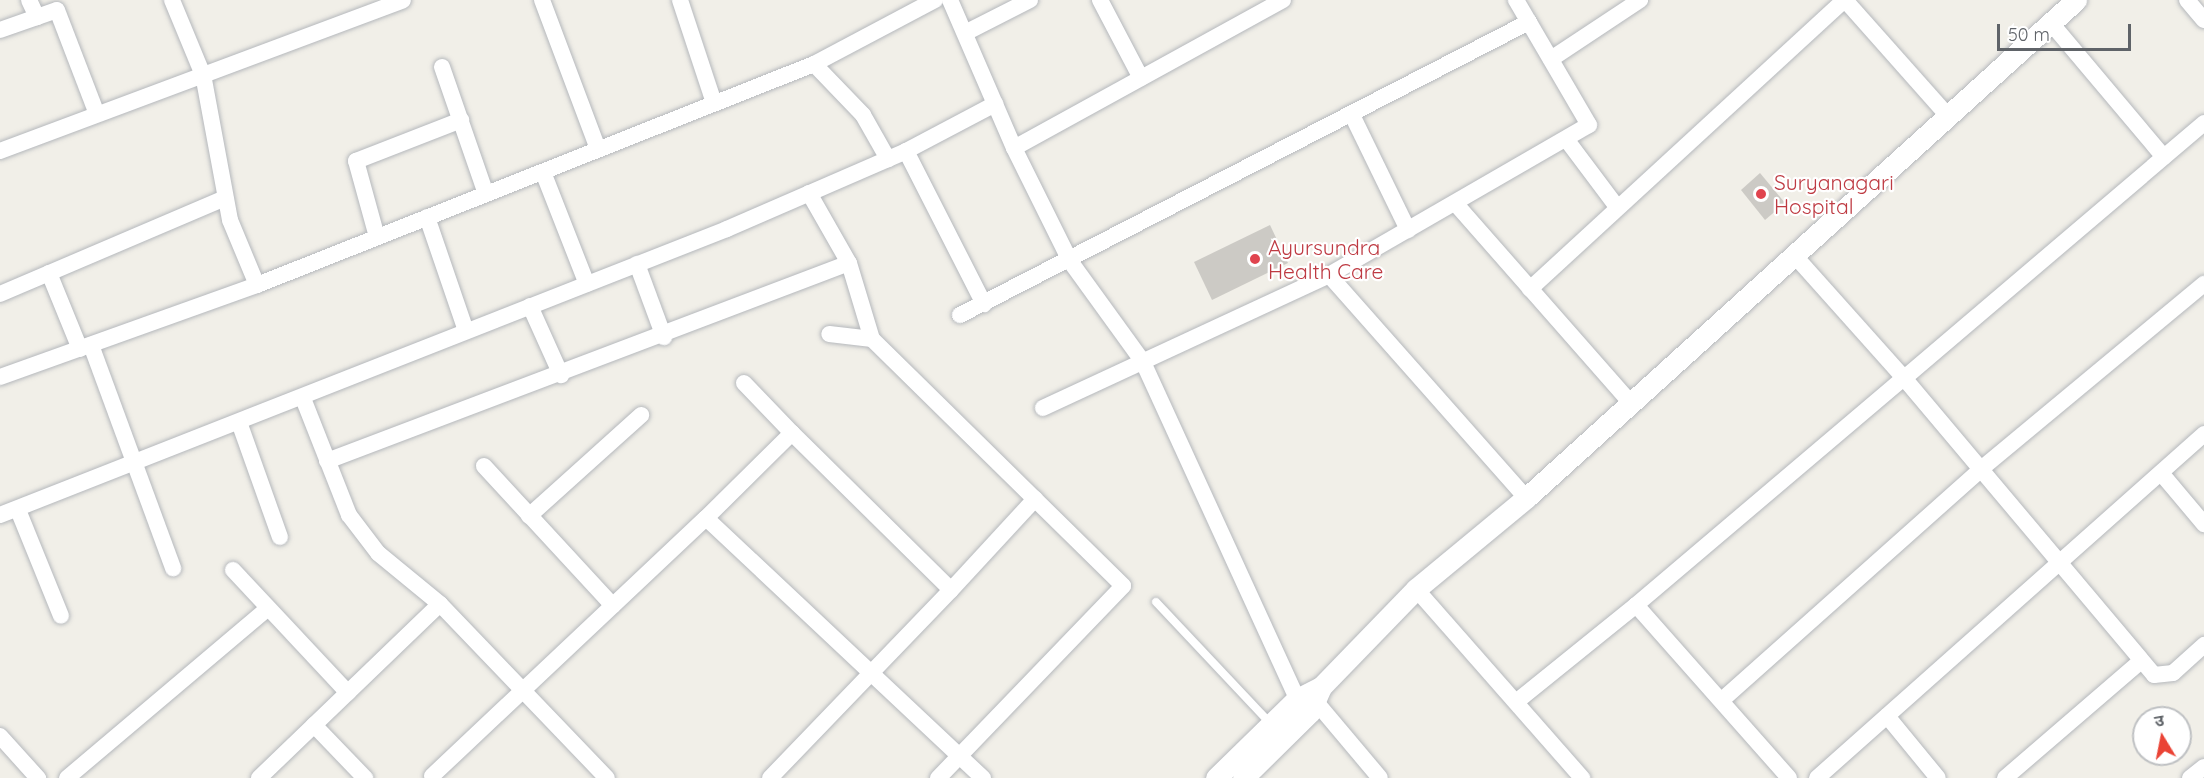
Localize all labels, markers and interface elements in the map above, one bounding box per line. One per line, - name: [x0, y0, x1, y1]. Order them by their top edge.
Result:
- scale bar: [2000, 12, 2134, 50]
- text: 50 m: [2008, 23, 2050, 46]
- place label: Suryanagari Hospital: [1774, 169, 1894, 219]
- marker: Suryanagari Hospital: [1752, 185, 1770, 203]
- place label: Ayursundra Health Care: [1268, 234, 1383, 284]
- marker: Ayursundra Health Care: [1246, 250, 1264, 268]
- north arrow: [2132, 706, 2192, 766]
- text: उ: [2153, 710, 2166, 731]

